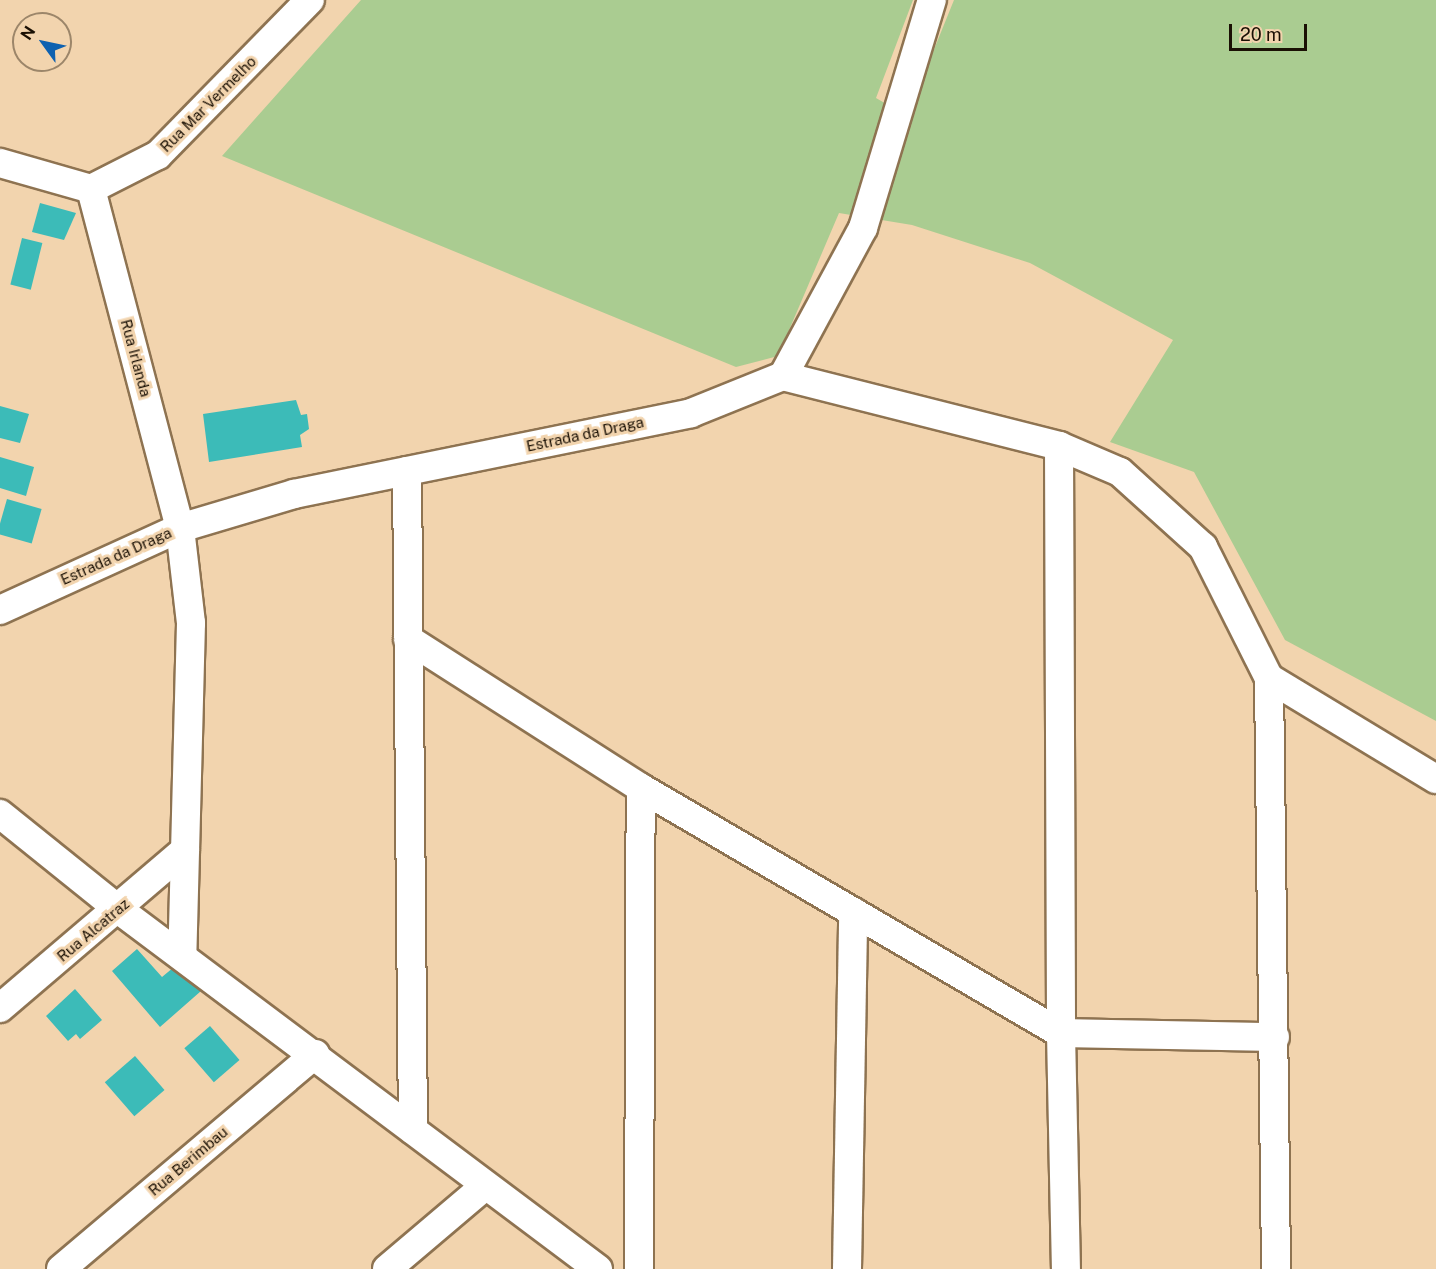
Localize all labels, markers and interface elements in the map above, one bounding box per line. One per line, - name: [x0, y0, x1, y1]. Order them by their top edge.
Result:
- north arrow: [12, 12, 72, 72]
- scale bar: [1232, 12, 1310, 50]
- text: N: [17, 23, 40, 43]
- text: 20 m: [1240, 24, 1282, 45]
- street label: Rua Mar Vermelho: [156, 52, 260, 156]
- street label: Rua Irlanda: [117, 317, 155, 399]
- street label: Estrada da Draga: [525, 413, 645, 455]
- street label: Estrada da Draga: [58, 523, 174, 589]
- street label: Rua Alcatraz: [53, 895, 133, 965]
- street label: Rua Berimbau: [145, 1123, 231, 1199]

